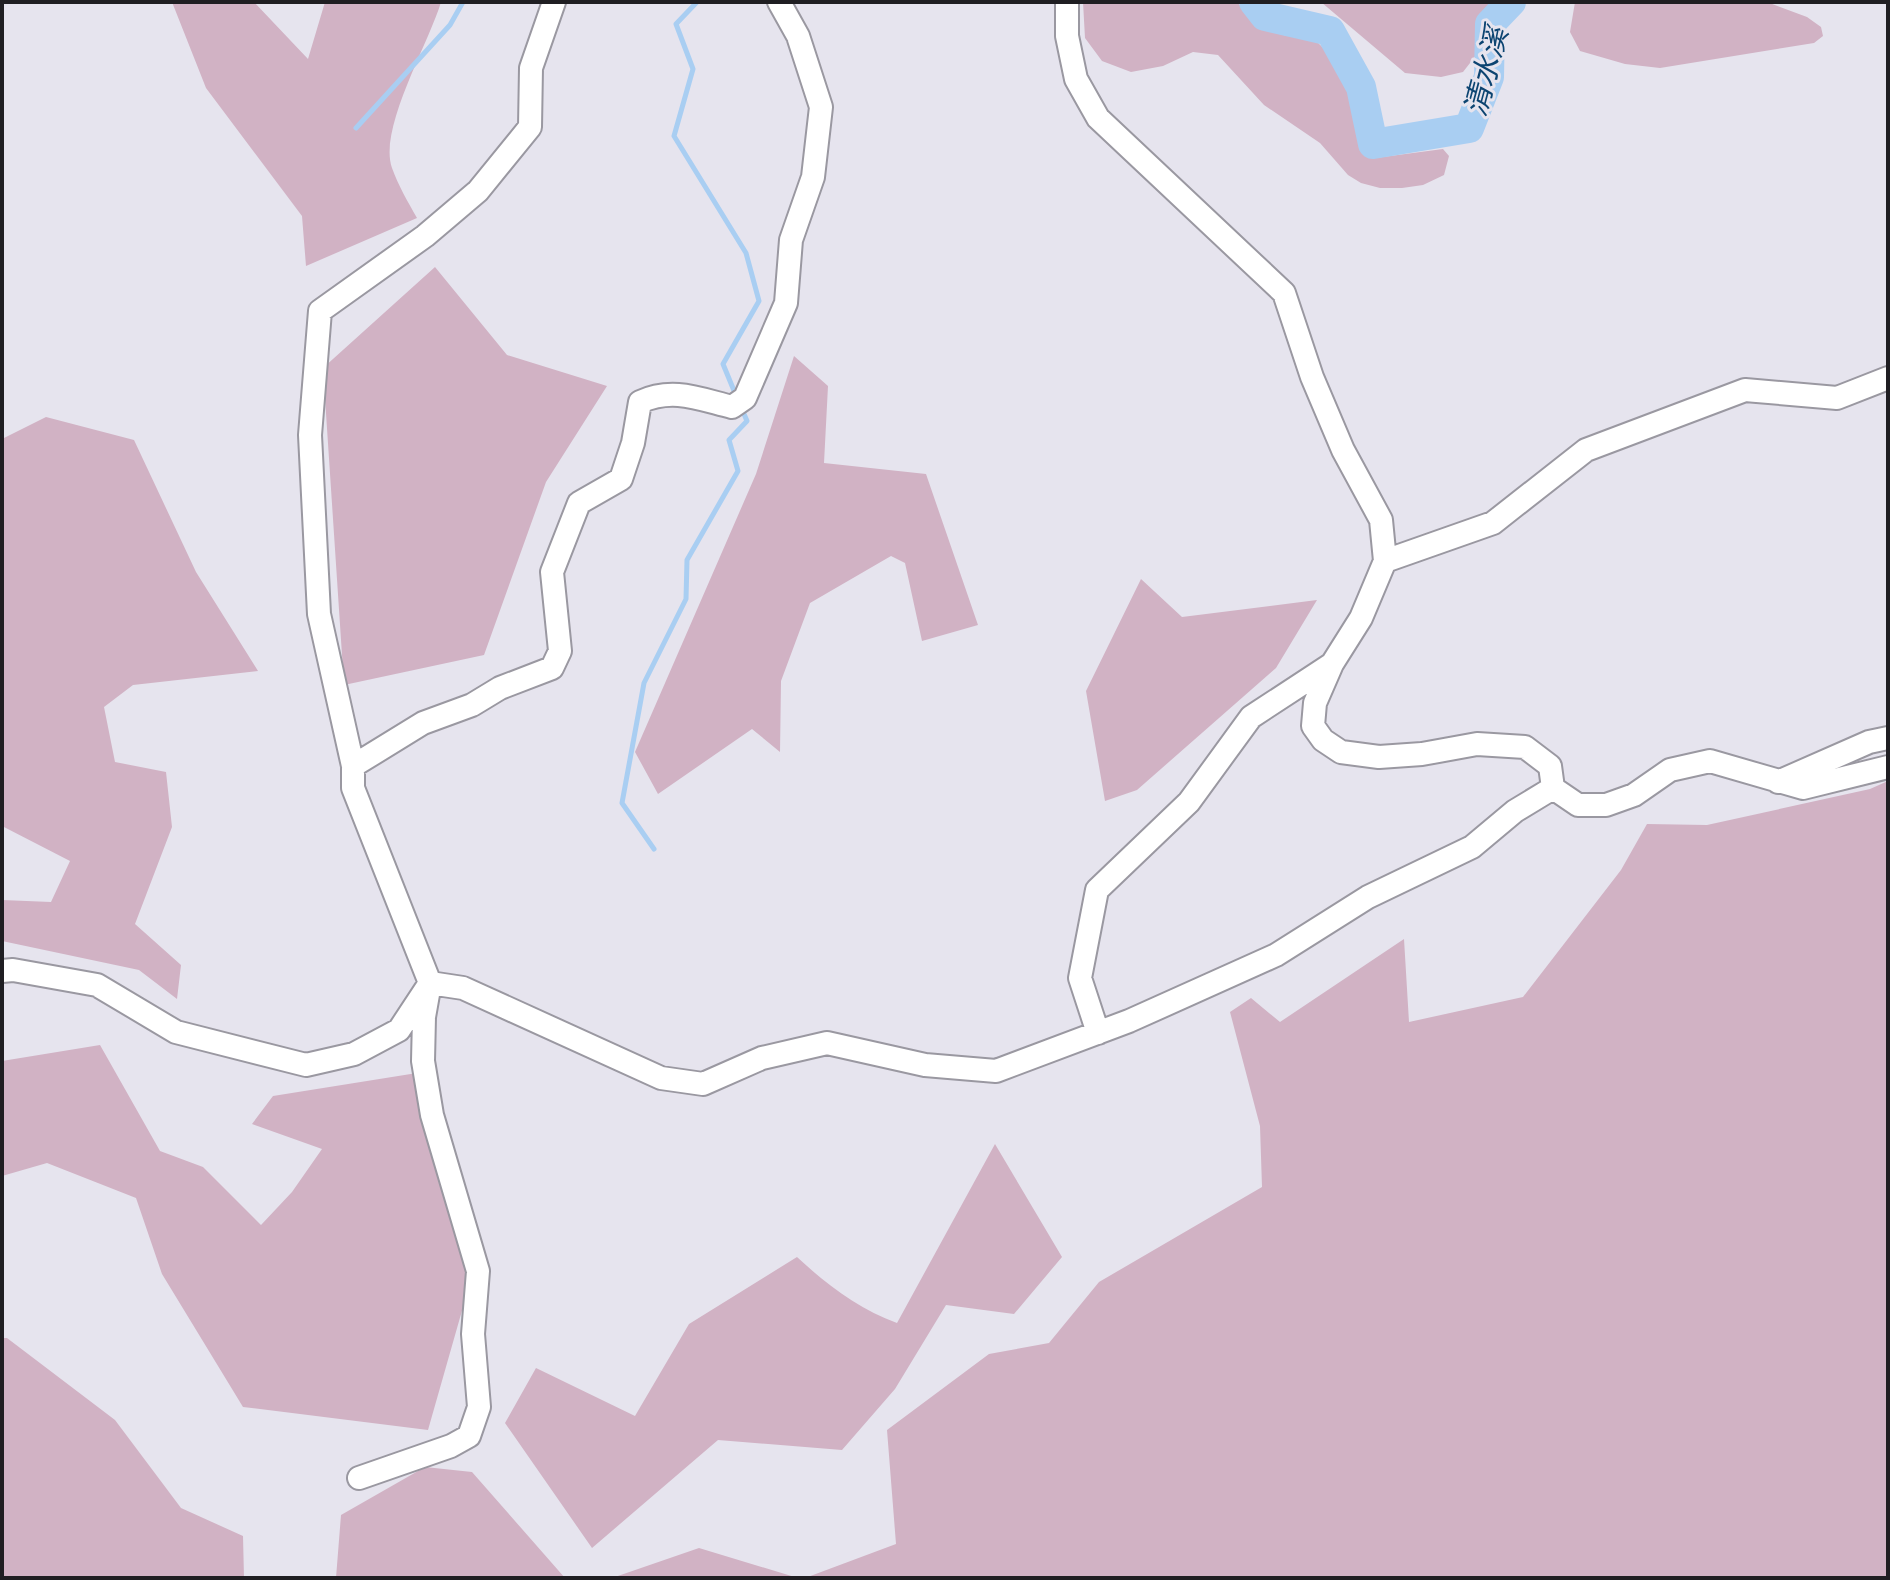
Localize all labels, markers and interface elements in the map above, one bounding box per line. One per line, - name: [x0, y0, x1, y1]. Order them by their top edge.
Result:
- water label: 清水溪: [1454, 19, 1515, 119]

